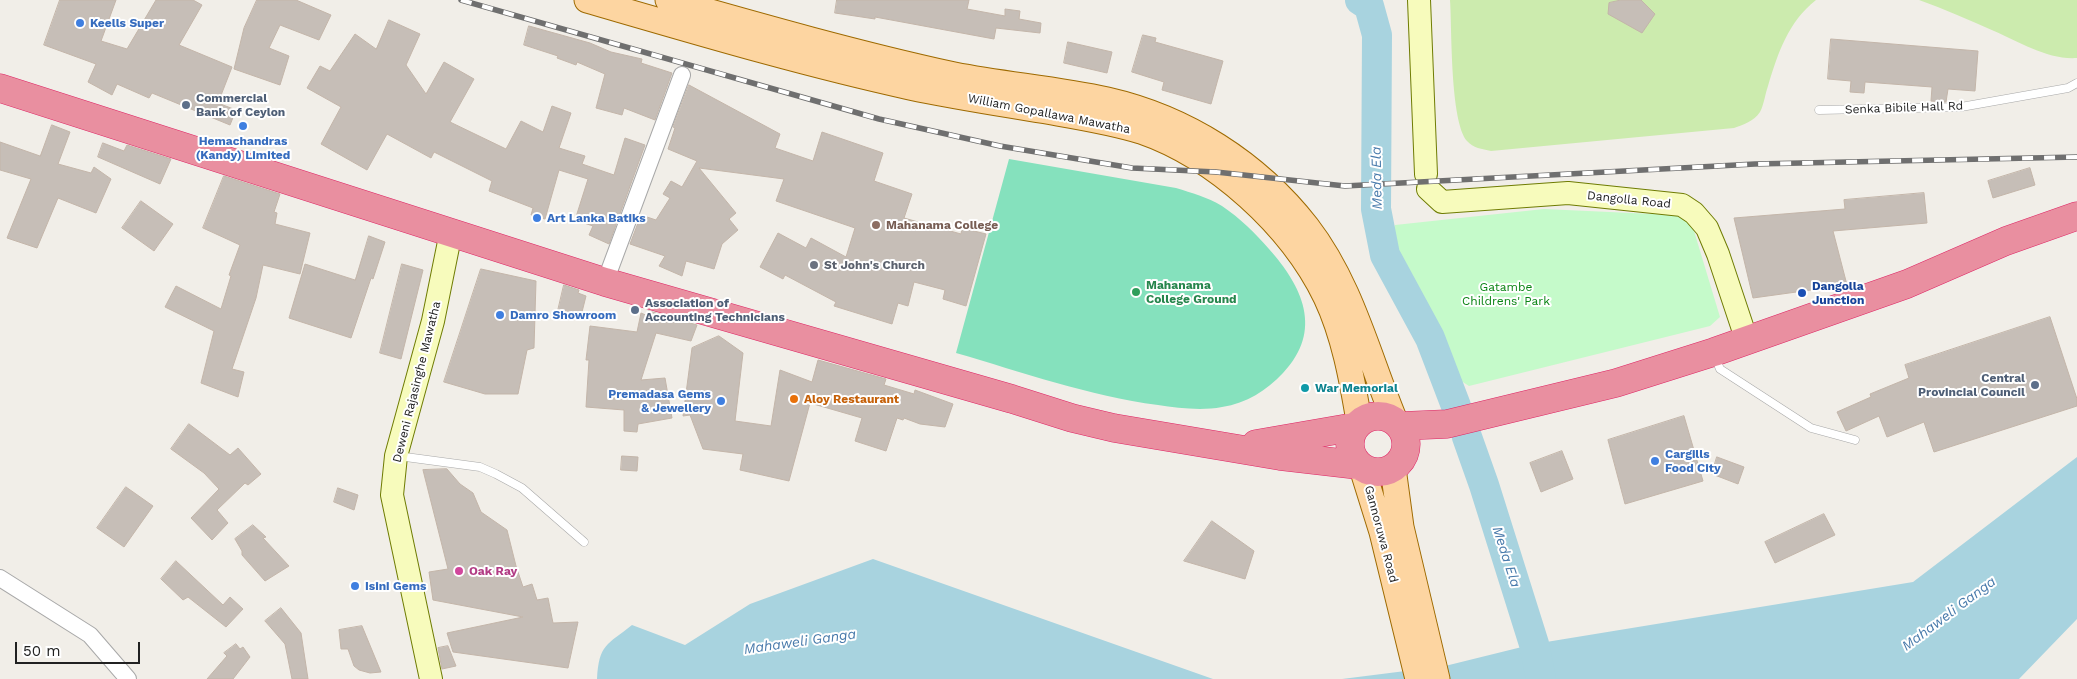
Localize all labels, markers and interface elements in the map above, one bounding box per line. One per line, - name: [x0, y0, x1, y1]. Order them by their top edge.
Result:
- place label: Keells Super: [90, 16, 164, 30]
- marker: Keells Super: [74, 17, 86, 29]
- place label: Commercial Bank of Ceylon: [196, 91, 285, 119]
- street label: William Gopallawa Mawatha: [967, 91, 1131, 137]
- marker: Commercial Bank of Ceylon: [180, 99, 192, 111]
- street label: Senka Bibile Hall Rd: [1845, 99, 1963, 117]
- marker: Hemachandras (Kandy) Limited: [237, 120, 249, 132]
- place label: Hemachandras (Kandy) Limited: [196, 134, 290, 162]
- water label: Meda Ela: [1368, 146, 1386, 210]
- street label: Dangolla Road: [1586, 188, 1672, 212]
- place label: Art Lanka Batiks: [547, 211, 646, 225]
- marker: Art Lanka Batiks: [531, 212, 543, 224]
- place label: Mahanama College: [886, 218, 998, 232]
- marker: Mahanama College: [870, 219, 882, 231]
- place label: St John's Church: [824, 258, 925, 272]
- marker: St John's Church: [808, 259, 820, 271]
- place label: Mahanama College Ground: [1146, 278, 1237, 306]
- place label: Dangolla Junction: [1812, 279, 1864, 307]
- park label: Gatambe Childrens' Park: [1462, 280, 1550, 308]
- marker: Mahanama College Ground: [1130, 286, 1142, 298]
- marker: Dangolla Junction: [1796, 287, 1808, 299]
- place label: Association of Accounting Technicians: [645, 296, 785, 324]
- street label: Deweni Rajasinghe Mawatha: [390, 300, 444, 464]
- marker: Association of Accounting Technicians: [629, 304, 641, 316]
- place label: Damro Showroom: [510, 308, 616, 322]
- marker: Damro Showroom: [494, 309, 506, 321]
- place label: Central Provincial Council: [1918, 371, 2025, 399]
- marker: Central Provincial Council: [2029, 379, 2041, 391]
- place label: War Memorial: [1315, 381, 1398, 395]
- marker: War Memorial: [1299, 382, 1311, 394]
- place label: Premadasa Gems & Jewellery: [608, 387, 711, 415]
- place label: Aloy Restaurant: [804, 392, 899, 406]
- marker: Aloy Restaurant: [788, 393, 800, 405]
- marker: Premadasa Gems & Jewellery: [715, 395, 727, 407]
- place label: Cargills Food City: [1665, 447, 1721, 475]
- marker: Cargills Food City: [1649, 455, 1661, 467]
- street label: Gannoruwa Road: [1361, 484, 1401, 584]
- water label: Meda Ela: [1488, 524, 1524, 590]
- place label: Oak Ray: [469, 564, 517, 578]
- marker: Oak Ray: [453, 565, 465, 577]
- water label: Mahaweli Ganga: [1899, 573, 1999, 655]
- place label: Isini Gems: [365, 579, 426, 593]
- marker: Isini Gems: [349, 580, 361, 592]
- water label: Mahaweli Ganga: [743, 626, 857, 658]
- scale bar: [18, 632, 142, 664]
- text: 50 m: [23, 642, 60, 660]

